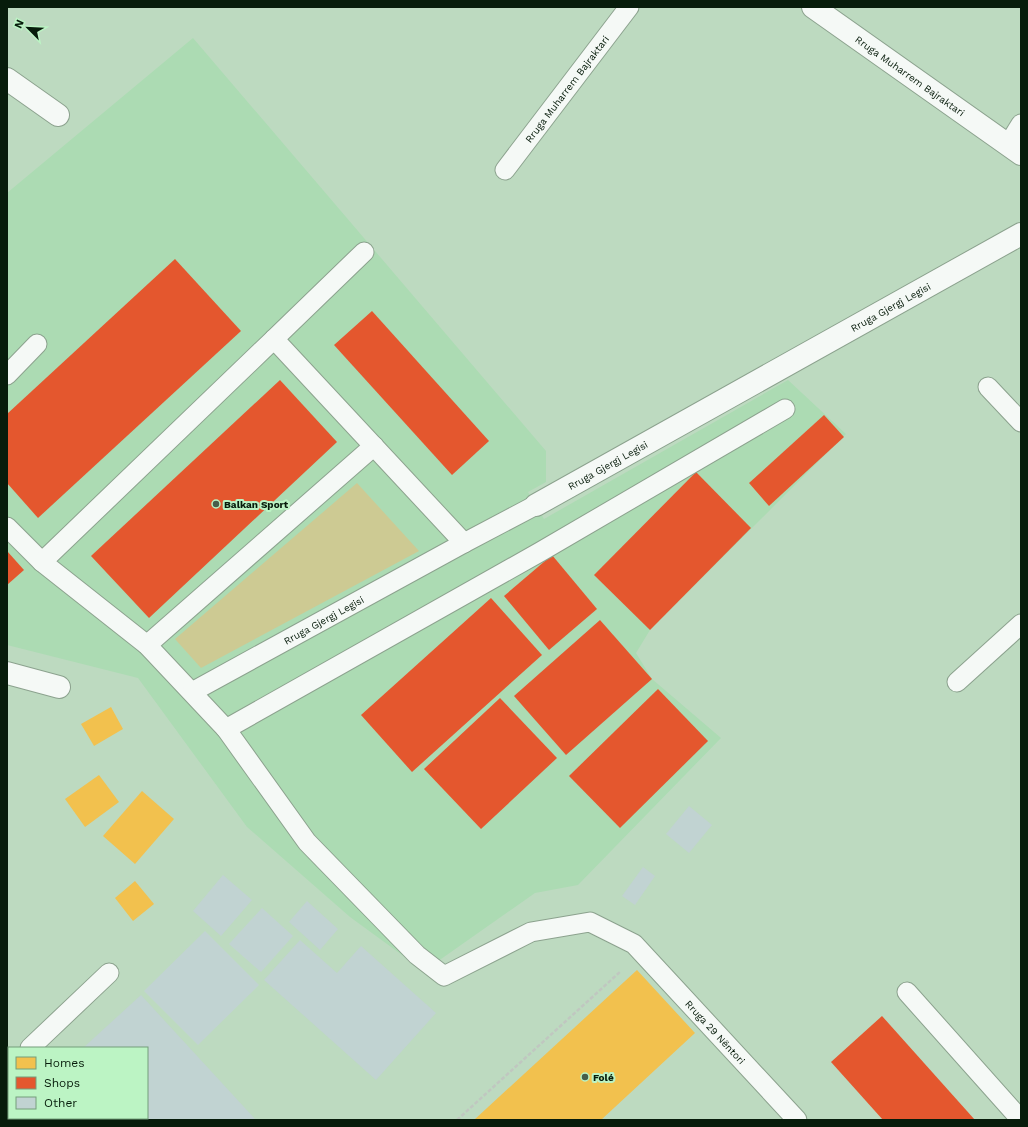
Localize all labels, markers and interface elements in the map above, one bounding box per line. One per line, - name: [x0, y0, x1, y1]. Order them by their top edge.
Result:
- north arrow: [8, 8, 48, 48]
- text: N: [12, 18, 27, 31]
- street label: Rruga Muharrem Bajraktari: [523, 33, 611, 144]
- street label: Rruga Muharrem Bajraktari: [853, 33, 967, 118]
- street label: Rruga Gjergj Legisi: [849, 280, 932, 334]
- street label: Rruga Gjergj Legisi: [566, 438, 649, 492]
- marker: Balkan Sport: [211, 499, 221, 509]
- place label: Balkan Sport: [224, 499, 289, 510]
- street label: Rruga Gjergj Legisi: [282, 594, 365, 646]
- street label: Rruga 29 Nëntori: [683, 998, 748, 1066]
- legend: [8, 1047, 148, 1119]
- text: Homes: [44, 1056, 85, 1070]
- marker: Folé: [580, 1072, 590, 1082]
- place label: Folé: [593, 1072, 614, 1083]
- text: Shops: [44, 1076, 80, 1090]
- text: Other: [44, 1096, 77, 1110]

